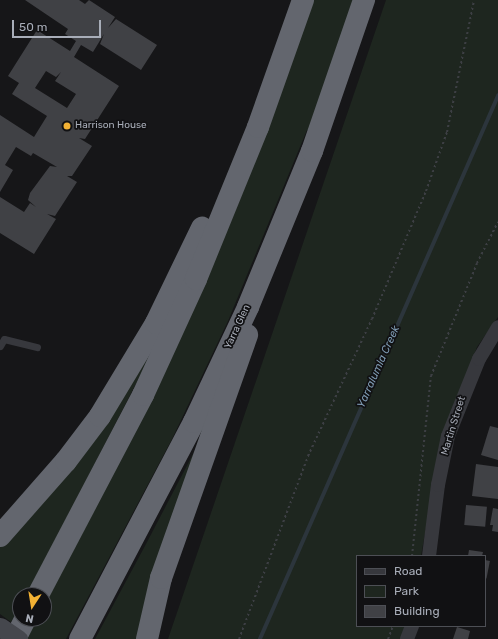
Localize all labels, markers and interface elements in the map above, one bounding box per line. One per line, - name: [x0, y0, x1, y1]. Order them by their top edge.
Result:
- scale bar: [14, 12, 103, 38]
- text: 50 m: [19, 20, 47, 34]
- place label: Harrison House: [75, 120, 147, 132]
- marker: Harrison House: [62, 121, 72, 131]
- street label: Yarra Glen: [223, 303, 253, 351]
- water label: Yarralumla Creek: [355, 324, 403, 410]
- street label: Martin Street: [439, 395, 469, 457]
- legend: [356, 555, 486, 627]
- text: Road: [394, 564, 422, 578]
- text: Park: [394, 584, 419, 598]
- north arrow: [12, 587, 52, 627]
- text: Building: [394, 604, 440, 618]
- text: N: [24, 611, 35, 625]

